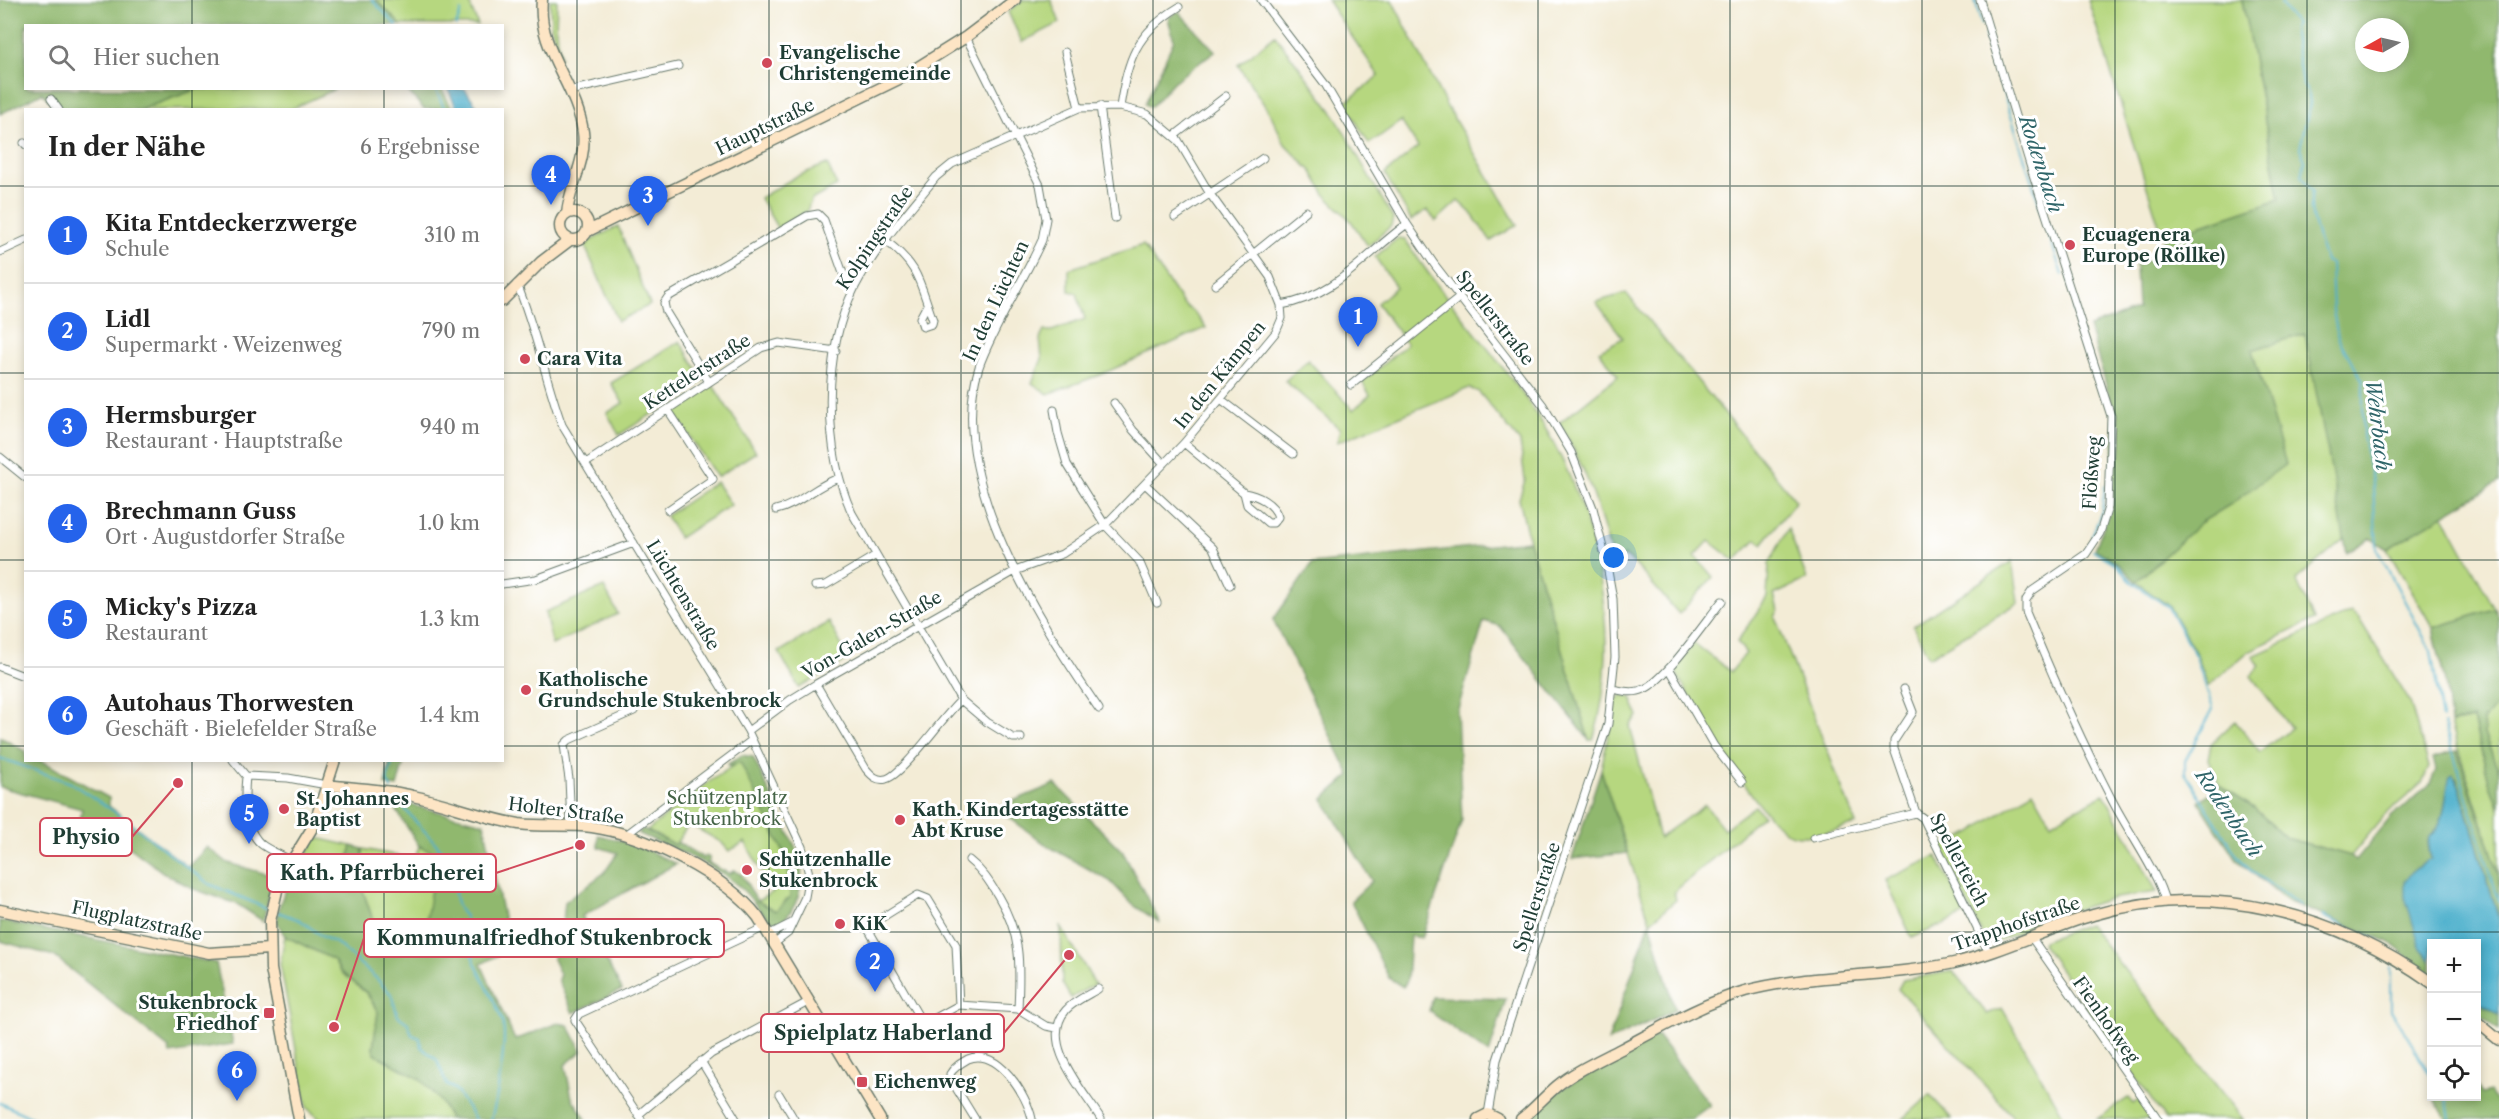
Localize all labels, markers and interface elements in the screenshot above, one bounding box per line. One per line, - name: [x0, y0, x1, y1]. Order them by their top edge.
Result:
- north arrow: [2355, 18, 2409, 72]
- search box: [24, 24, 504, 90]
- icon: search: [45, 41, 78, 74]
- place label: Evangelische Christengemeinde: [779, 42, 951, 85]
- text: Hier suchen: [93, 44, 220, 71]
- marker: Evangelische Christengemeinde: [760, 56, 774, 70]
- street label: Hauptstraße: [712, 94, 818, 160]
- water label: Rodenbach: [2013, 110, 2068, 216]
- text: In der Nähe: [48, 131, 205, 163]
- text: 6 Ergebnisse: [360, 135, 480, 159]
- pin: 4: [532, 156, 570, 205]
- pin: 3: [628, 176, 668, 226]
- street label: Kolpingstraße: [832, 182, 918, 294]
- text: Kita Entdeckerzwerge: [105, 210, 357, 237]
- text: 1: [63, 223, 72, 247]
- text: 310 m: [424, 223, 480, 247]
- place label: Ecuagenera Europe (Röllke): [2082, 224, 2225, 267]
- text: Schule: [105, 237, 169, 261]
- street label: In den Lüchten: [958, 237, 1034, 365]
- marker: Ecuagenera Europe (Röllke): [2063, 238, 2077, 252]
- street label: Spellerstraße: [1451, 266, 1539, 370]
- pin: 1: [1338, 298, 1378, 347]
- text: Lidl: [105, 306, 150, 333]
- street label: In den Kämpen: [1170, 317, 1270, 433]
- text: 2: [62, 319, 73, 343]
- text: 790 m: [422, 319, 480, 343]
- street label: Kettelerstraße: [639, 329, 755, 415]
- text: Supermarkt · Weizenweg: [105, 333, 342, 357]
- place label: Cara Vita: [537, 348, 623, 370]
- marker: Cara Vita: [518, 352, 532, 366]
- water label: Wehrbach: [2360, 378, 2396, 472]
- text: Hermsburger: [105, 402, 257, 429]
- text: 3: [62, 415, 73, 439]
- text: 940 m: [420, 415, 480, 439]
- text: Restaurant · Hauptstraße: [105, 429, 343, 453]
- street label: Flößweg: [2078, 435, 2106, 511]
- text: Brechmann Guss: [105, 498, 296, 525]
- text: 4: [62, 511, 73, 535]
- text: 1.0 km: [419, 511, 480, 535]
- text: Ort · Augustdorfer Straße: [105, 525, 345, 549]
- street label: Lüchtenstraße: [641, 536, 725, 654]
- your location: [1599, 543, 1628, 572]
- street label: Von-Galen-Straße: [797, 586, 946, 684]
- text: Micky's Pizza: [105, 594, 257, 621]
- text: 5: [62, 607, 73, 631]
- text: 1.3 km: [420, 607, 480, 631]
- text: Restaurant: [105, 621, 208, 645]
- place label: Katholische Grundschule Stukenbrock: [538, 669, 782, 712]
- marker: Katholische Grundschule Stukenbrock: [519, 683, 533, 697]
- text: Autohaus Thorwesten: [105, 690, 354, 717]
- text: 6: [62, 703, 73, 727]
- text: 1.4 km: [419, 703, 480, 727]
- text: Geschäft · Bielefelder Straße: [105, 717, 377, 741]
- water label: Rodenbach: [2190, 763, 2267, 862]
- park label: Schützenplatz Stukenbrock: [667, 787, 787, 830]
- place label: St. Johannes Baptist: [296, 788, 409, 831]
- street label: Holter Straße: [507, 793, 625, 829]
- pin: 5: [230, 794, 268, 844]
- place label: Kath. Kindertagesstätte Abt Kruse: [911, 799, 1129, 842]
- marker: St. Johannes Baptist: [277, 802, 291, 816]
- street label: Spellerteich: [1925, 809, 1993, 911]
- marker: Kath. Kindertagesstätte Abt Kruse: [893, 813, 907, 827]
- callout: Physio: [40, 818, 132, 856]
- text: Physio: [52, 825, 120, 849]
- street label: Spellerstraße: [1509, 839, 1565, 955]
- place label: Schützenhalle Stukenbrock: [759, 849, 892, 892]
- callout: Kath. Pfarrbücherei: [267, 854, 496, 892]
- text: Kath. Pfarrbücherei: [280, 861, 484, 885]
- marker: Schützenhalle Stukenbrock: [740, 863, 754, 877]
- street label: Trapphofstraße: [1949, 892, 2083, 956]
- street label: Flugplatzstraße: [70, 896, 204, 946]
- place label: KiK: [852, 913, 888, 935]
- marker: KiK: [833, 917, 847, 931]
- callout: Kommunalfriedhof Stukenbrock: [364, 919, 724, 957]
- text: Kommunalfriedhof Stukenbrock: [376, 926, 713, 950]
- map controls: [2427, 939, 2481, 1101]
- button: +: [2427, 939, 2481, 993]
- pin: 2: [856, 942, 894, 992]
- street label: Fienhofweg: [2068, 972, 2144, 1068]
- place label: Stukenbrock Friedhof: [138, 992, 259, 1035]
- button: −: [2427, 993, 2481, 1047]
- marker: Stukenbrock Friedhof: [262, 1006, 276, 1020]
- callout: Spielplatz Haberland: [761, 1014, 1004, 1052]
- text: Spielplatz Haberland: [774, 1021, 993, 1045]
- button: locate: [2427, 1047, 2481, 1101]
- pin: 6: [218, 1052, 256, 1101]
- place label: Eichenweg: [874, 1071, 977, 1093]
- marker: Eichenweg: [855, 1075, 869, 1089]

